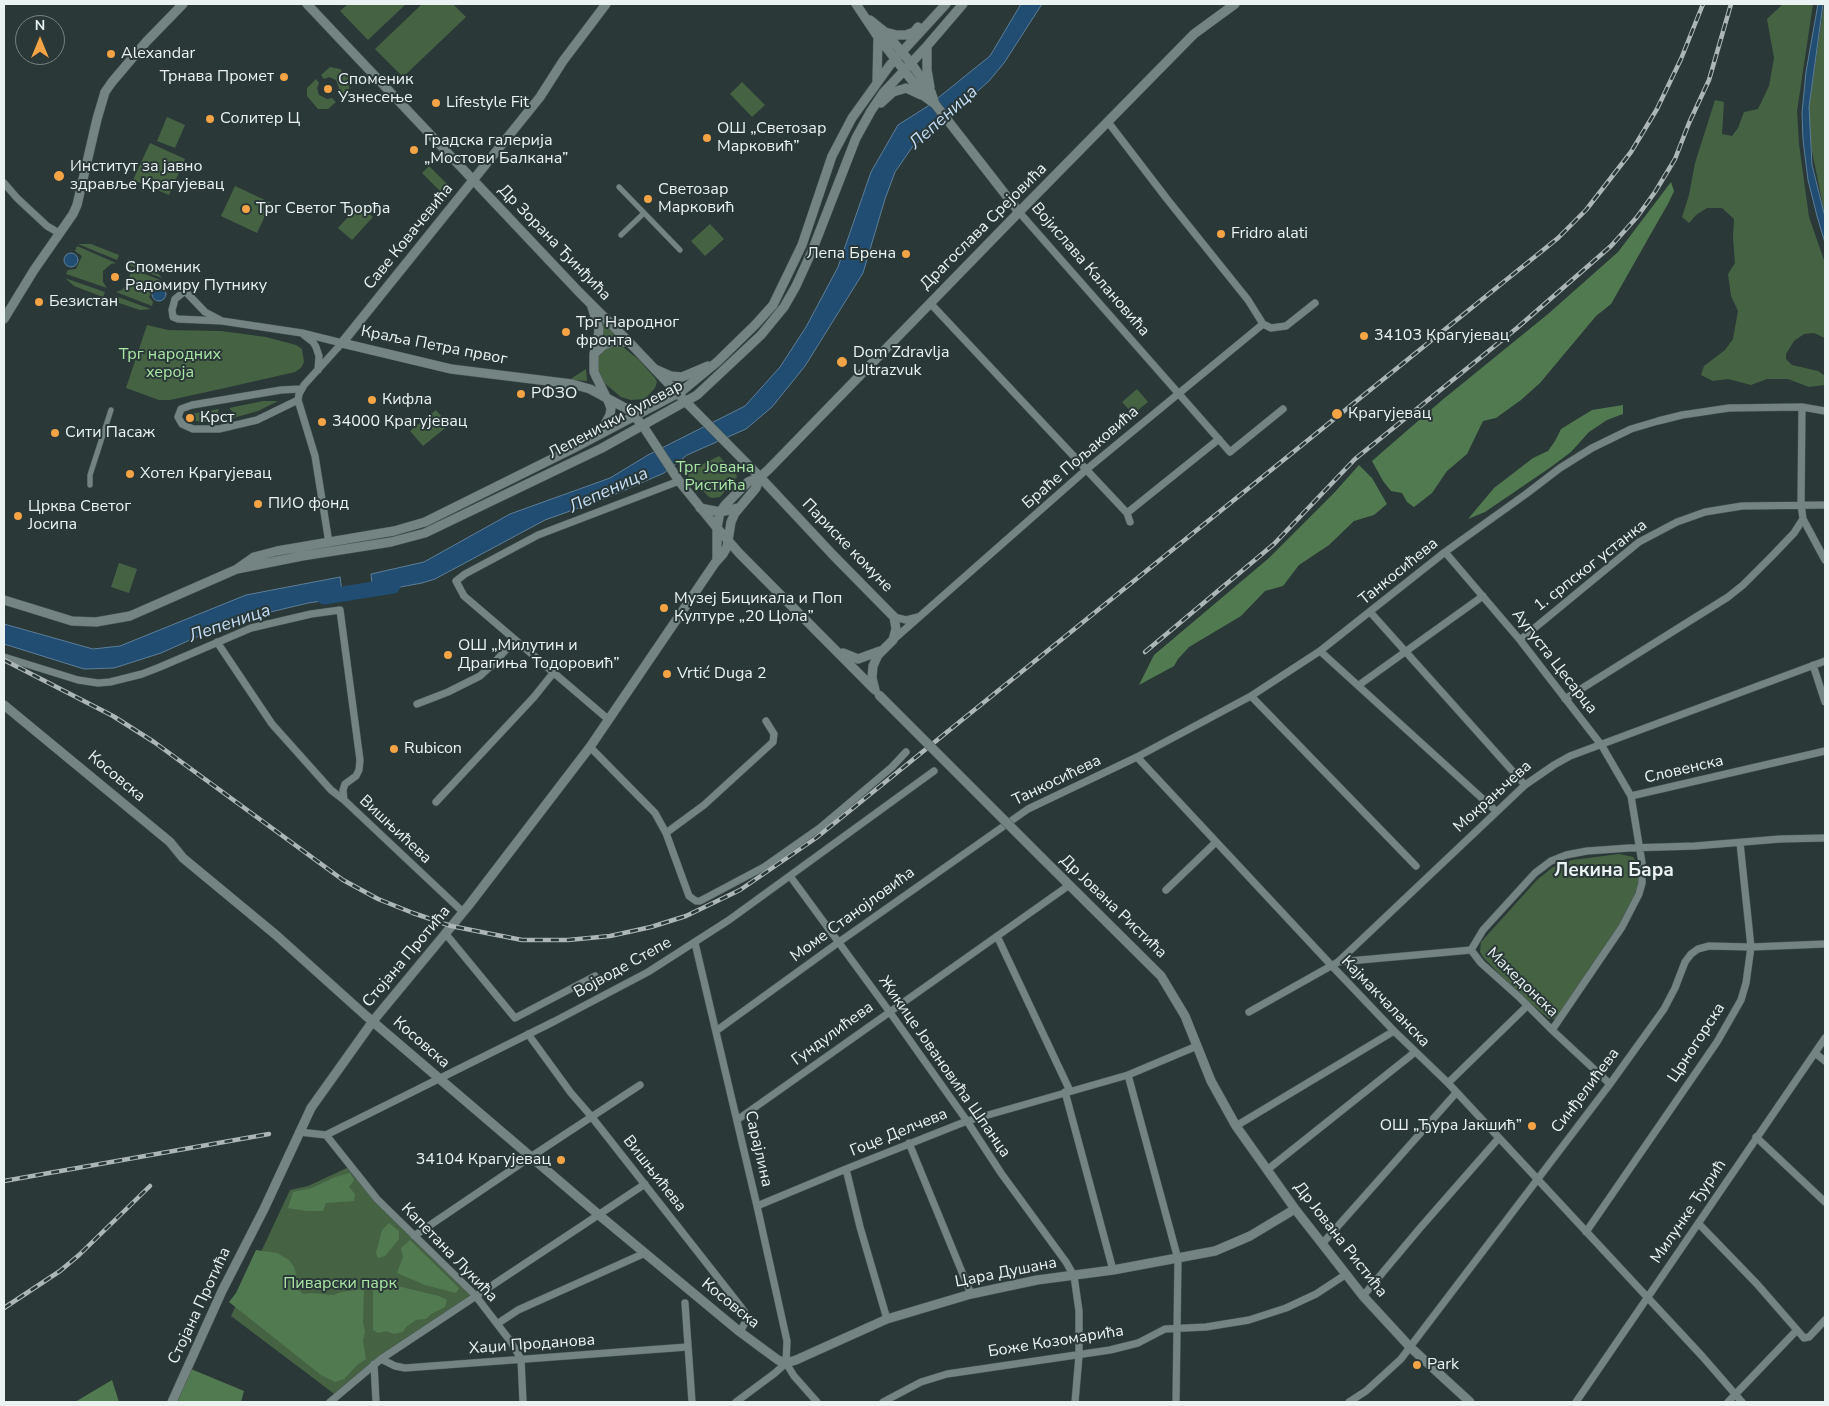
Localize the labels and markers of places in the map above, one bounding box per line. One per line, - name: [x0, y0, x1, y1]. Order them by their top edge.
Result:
- place label: Alexandar: [121, 44, 195, 64]
- marker: Alexandar: [105, 48, 117, 60]
- place label: Трнава Промет: [160, 67, 274, 87]
- place label: Споменик Узнесење: [338, 70, 414, 108]
- marker: Трнава Промет: [278, 71, 290, 83]
- marker: Споменик Узнесење: [322, 83, 334, 95]
- place label: Lifestyle Fit: [446, 93, 529, 113]
- marker: Lifestyle Fit: [430, 97, 442, 109]
- place label: Солитер Ц: [220, 109, 300, 129]
- marker: Солитер Ц: [204, 113, 216, 125]
- place label: ОШ „Светозар Марковић”: [717, 119, 826, 157]
- place label: Градска галерија „Мостови Балкана”: [424, 131, 568, 169]
- marker: ОШ „Светозар Марковић”: [701, 132, 713, 144]
- marker: Градска галерија „Мостови Балкана”: [408, 144, 420, 156]
- place label: Институт за јавно здравље Крагујевац: [70, 157, 224, 195]
- marker: Институт за јавно здравље Крагујевац: [52, 169, 66, 183]
- place label: Светозар Марковић: [658, 180, 735, 218]
- marker: Светозар Марковић: [642, 193, 654, 205]
- place label: Трг Светог Ђорђа: [256, 199, 390, 219]
- marker: Трг Светог Ђорђа: [240, 203, 252, 215]
- place label: Fridro alati: [1231, 224, 1308, 244]
- marker: Fridro alati: [1215, 228, 1227, 240]
- place label: Лепа Брена: [807, 244, 896, 264]
- marker: Лепа Брена: [900, 248, 912, 260]
- place label: Споменик Радомиру Путнику: [125, 258, 267, 296]
- marker: Споменик Радомиру Путнику: [109, 271, 121, 283]
- place label: Безистан: [49, 292, 118, 312]
- marker: Безистан: [33, 296, 45, 308]
- place label: Трг Народног фронта: [576, 313, 679, 351]
- marker: Трг Народног фронта: [560, 326, 572, 338]
- place label: 34103 Крагујевац: [1374, 326, 1509, 346]
- marker: 34103 Крагујевац: [1358, 330, 1370, 342]
- place label: Dom Zdravlja Ultrazvuk: [853, 343, 949, 381]
- marker: Dom Zdravlja Ultrazvuk: [835, 355, 849, 369]
- place label: РФЗО: [531, 384, 577, 404]
- marker: РФЗО: [515, 388, 527, 400]
- place label: Кифла: [382, 390, 432, 410]
- marker: Кифла: [366, 394, 378, 406]
- place label: Крагујевац: [1348, 404, 1431, 424]
- marker: Крагујевац: [1330, 407, 1344, 421]
- place label: Крст: [200, 408, 234, 428]
- marker: Крст: [184, 412, 196, 424]
- place label: 34000 Крагујевац: [332, 412, 467, 432]
- marker: 34000 Крагујевац: [316, 416, 328, 428]
- place label: Сити Пасаж: [65, 423, 155, 443]
- marker: Сити Пасаж: [49, 427, 61, 439]
- place label: Хотел Крагујевац: [140, 464, 272, 484]
- marker: Хотел Крагујевац: [124, 468, 136, 480]
- place label: ПИО фонд: [268, 494, 349, 514]
- place label: Црква Светог Јосипа: [28, 497, 131, 535]
- marker: ПИО фонд: [252, 498, 264, 510]
- marker: Црква Светог Јосипа: [12, 510, 24, 522]
- place label: Музеј Бицикала и Поп Културе „20 Цола”: [674, 589, 842, 627]
- marker: Музеј Бицикала и Поп Културе „20 Цола”: [658, 602, 670, 614]
- place label: ОШ „Милутин и Драгиња Тодоровић”: [458, 636, 620, 674]
- marker: ОШ „Милутин и Драгиња Тодоровић”: [442, 649, 454, 661]
- place label: Vrtić Duga 2: [677, 664, 767, 684]
- marker: Vrtić Duga 2: [661, 668, 673, 680]
- place label: Rubicon: [404, 739, 462, 759]
- marker: Rubicon: [388, 743, 400, 755]
- place label: ОШ „Ђура Јакшић”: [1380, 1116, 1522, 1136]
- marker: ОШ „Ђура Јакшић”: [1526, 1120, 1538, 1132]
- place label: 34104 Крагујевац: [416, 1150, 551, 1170]
- marker: 34104 Крагујевац: [555, 1154, 567, 1166]
- place label: Park: [1427, 1355, 1459, 1375]
- marker: Park: [1411, 1359, 1423, 1371]

